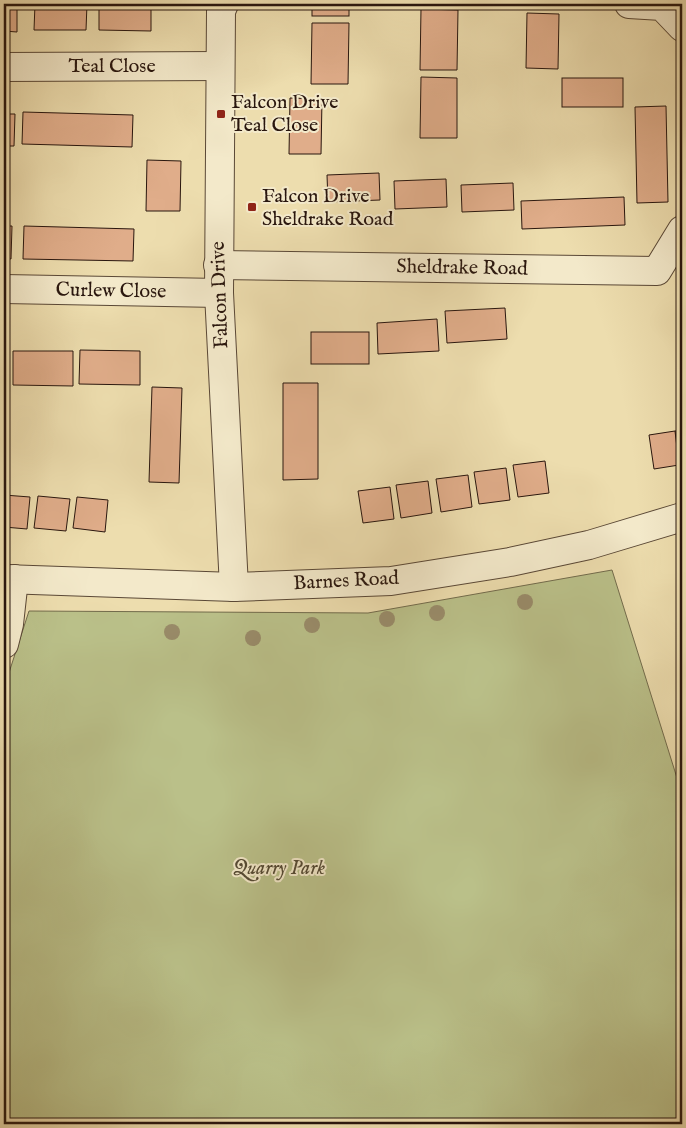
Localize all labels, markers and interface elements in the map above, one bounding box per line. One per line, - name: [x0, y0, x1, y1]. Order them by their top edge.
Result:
- street label: Teal Close: [68, 54, 156, 79]
- place label: Falcon Drive Teal Close: [231, 90, 338, 138]
- marker: Falcon Drive Teal Close: [215, 108, 227, 120]
- place label: Falcon Drive Sheldrake Road: [262, 184, 394, 232]
- marker: Falcon Drive Sheldrake Road: [246, 201, 258, 213]
- street label: Falcon Drive: [206, 241, 234, 349]
- street label: Sheldrake Road: [396, 254, 528, 282]
- street label: Curlew Close: [55, 278, 167, 304]
- street label: Barnes Road: [293, 566, 400, 596]
- park label: Quarry Park: [233, 856, 325, 882]

